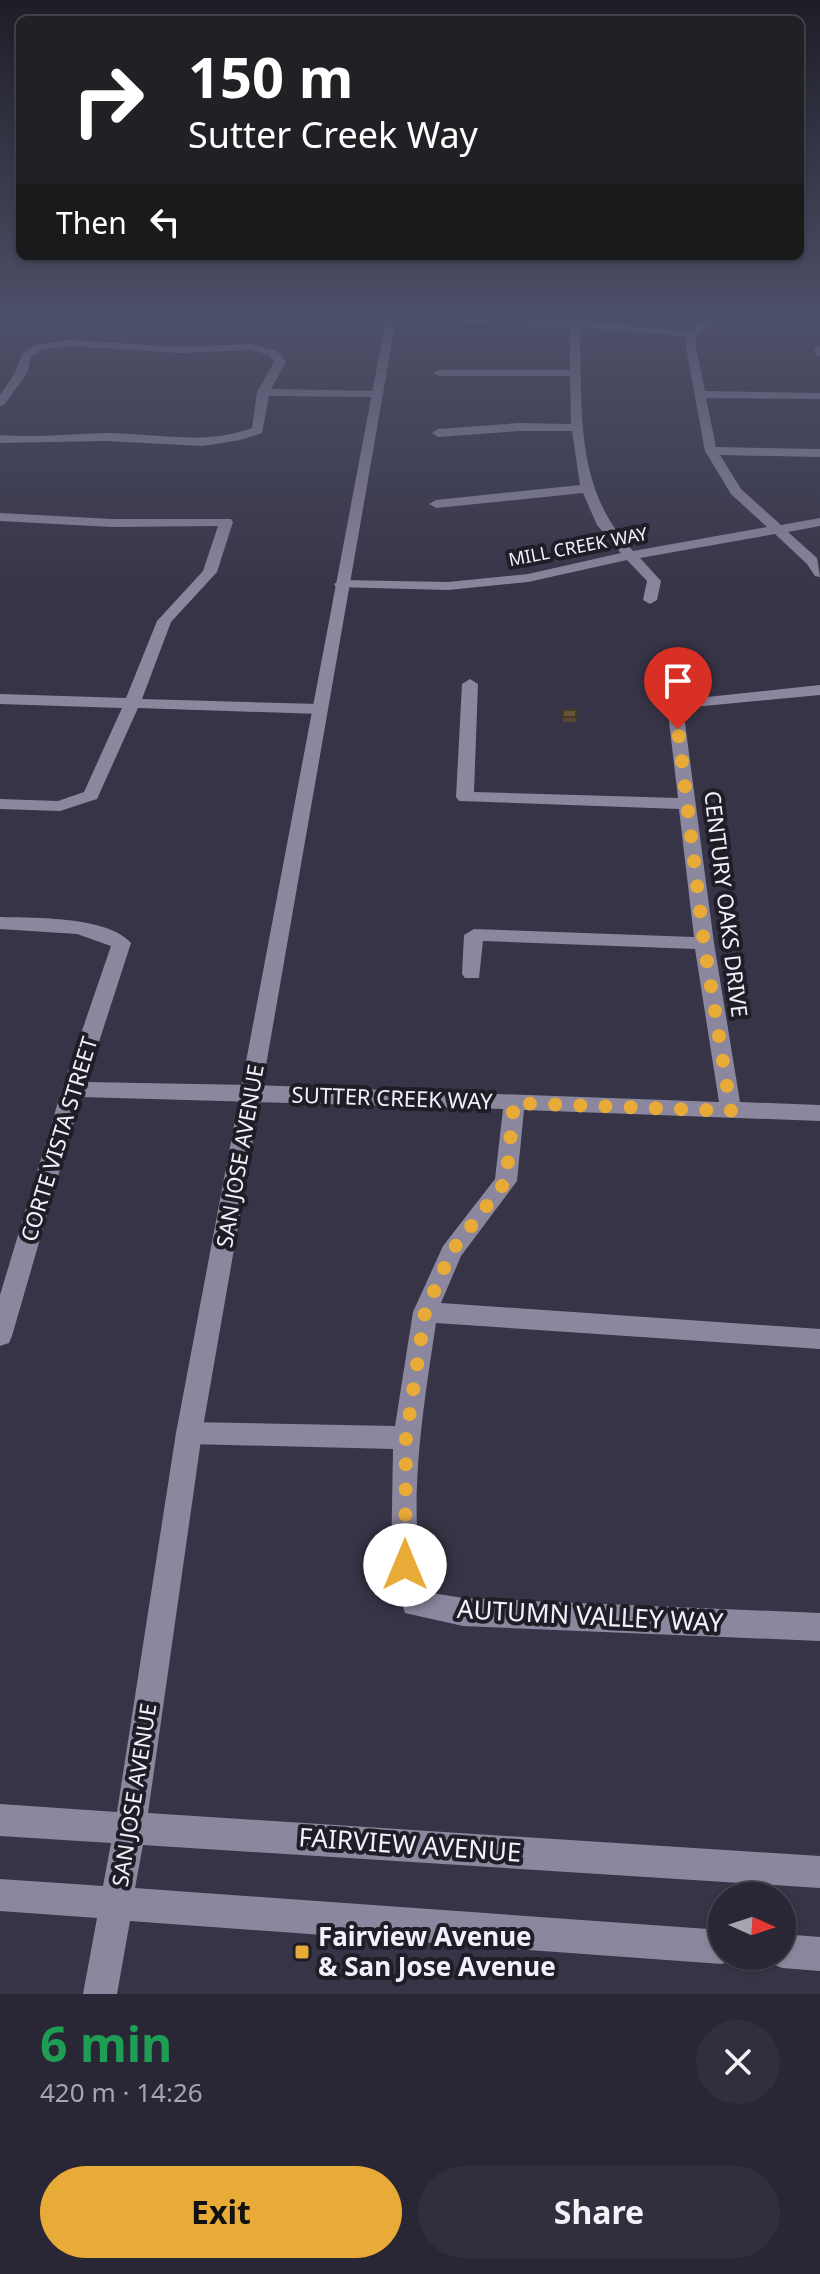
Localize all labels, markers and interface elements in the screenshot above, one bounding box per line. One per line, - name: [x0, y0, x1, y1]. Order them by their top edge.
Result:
- text: 150 m: [188, 38, 353, 114]
- icon: right: [56, 48, 160, 152]
- text: Sutter Creek Way: [188, 110, 478, 159]
- icon: left: [143, 200, 187, 244]
- text: Then: [56, 202, 127, 243]
- street label: MILL CREEK WAY: [506, 521, 650, 571]
- pin: [644, 647, 712, 729]
- icon: arrive: [656, 659, 700, 703]
- street label: CENTURY OAKS DRIVE: [698, 789, 756, 1019]
- street label: CORTE VISTA STREET: [13, 1033, 103, 1245]
- street label: SAN JOSE AVENUE: [208, 1062, 270, 1250]
- street label: SUTTER CREEK WAY: [291, 1079, 493, 1116]
- position arrow: [363, 1523, 447, 1607]
- street label: AUTUMN VALLEY WAY: [456, 1590, 724, 1640]
- street label: SAN JOSE AVENUE: [104, 1701, 162, 1889]
- street label: FAIRVIEW AVENUE: [297, 1818, 523, 1870]
- north arrow: [708, 1882, 796, 1970]
- map controls: [708, 1882, 796, 1970]
- place label: Fairview Avenue & San Jose Avenue: [318, 1918, 556, 1984]
- marker: Fairview Avenue & San Jose Avenue: [293, 1943, 311, 1961]
- text: 6 min: [40, 2011, 172, 2076]
- button: close: [696, 2020, 780, 2104]
- text: 420 m · 14:26: [40, 2074, 203, 2110]
- button: Exit: [40, 2166, 402, 2258]
- button: Share: [418, 2166, 780, 2258]

